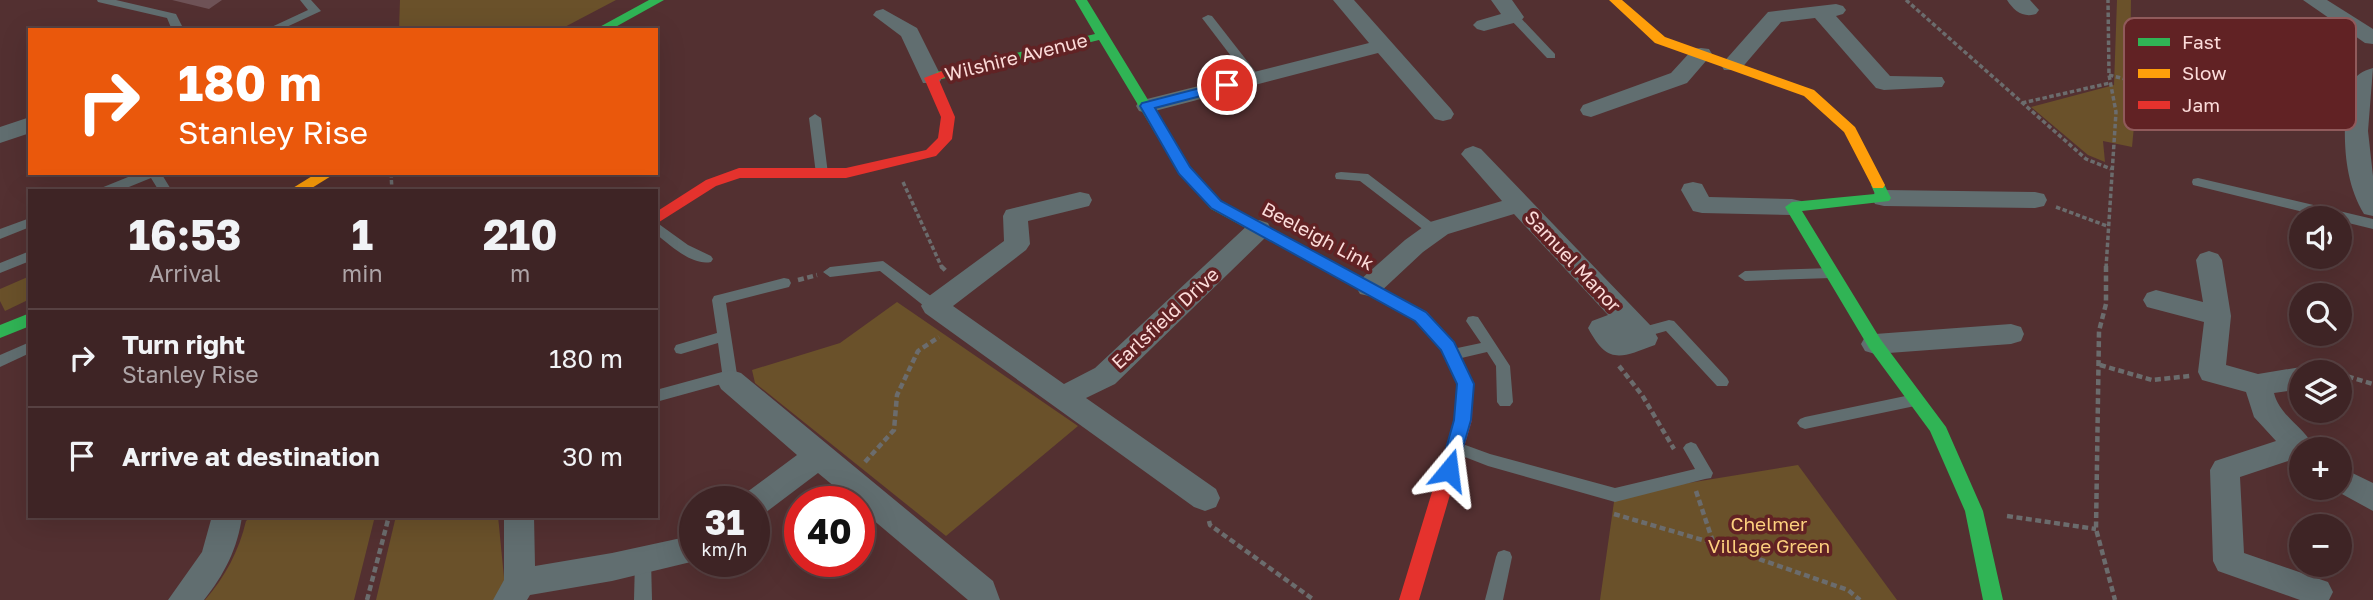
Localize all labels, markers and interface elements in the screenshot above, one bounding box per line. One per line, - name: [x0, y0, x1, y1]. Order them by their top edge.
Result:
- legend: [2124, 18, 2356, 130]
- street label: Wilshire Avenue: [942, 28, 1090, 85]
- text: Fast: [2182, 30, 2221, 53]
- text: 180 m: [178, 53, 322, 112]
- pin: [1197, 55, 1257, 115]
- icon: right: [63, 56, 154, 147]
- text: Slow: [2182, 61, 2227, 84]
- icon: arrive: [1208, 66, 1246, 104]
- text: Jam: [2182, 93, 2220, 116]
- text: Stanley Rise: [178, 113, 368, 151]
- street label: Beeleigh Link: [1258, 196, 1378, 275]
- street label: Samuel Manor: [1520, 205, 1627, 317]
- map controls: [2289, 206, 2352, 577]
- button: sound: [2289, 206, 2352, 269]
- text: 16:53: [128, 209, 241, 259]
- text: 1: [351, 209, 373, 259]
- text: 210: [483, 209, 558, 259]
- text: Arrival: [149, 259, 221, 287]
- text: min: [342, 259, 383, 287]
- text: m: [510, 259, 530, 287]
- street label: Earlsfield Drive: [1106, 262, 1223, 373]
- button: search: [2289, 283, 2352, 346]
- text: Turn right: [122, 329, 245, 360]
- icon: right: [63, 339, 101, 377]
- text: 180 m: [549, 343, 623, 374]
- text: Stanley Rise: [122, 360, 259, 388]
- button: layers: [2289, 360, 2352, 423]
- position arrow: [1412, 433, 1486, 507]
- icon: arrive: [63, 437, 101, 475]
- button: +: [2289, 437, 2352, 500]
- text: Arrive at destination: [122, 441, 380, 472]
- text: 30 m: [562, 441, 623, 472]
- speed limit sign: 40: [784, 486, 875, 577]
- text: 31: [705, 501, 744, 543]
- park label: Chelmer Village Green: [1708, 512, 1830, 557]
- button: −: [2289, 514, 2352, 577]
- text: km/h: [702, 538, 747, 560]

